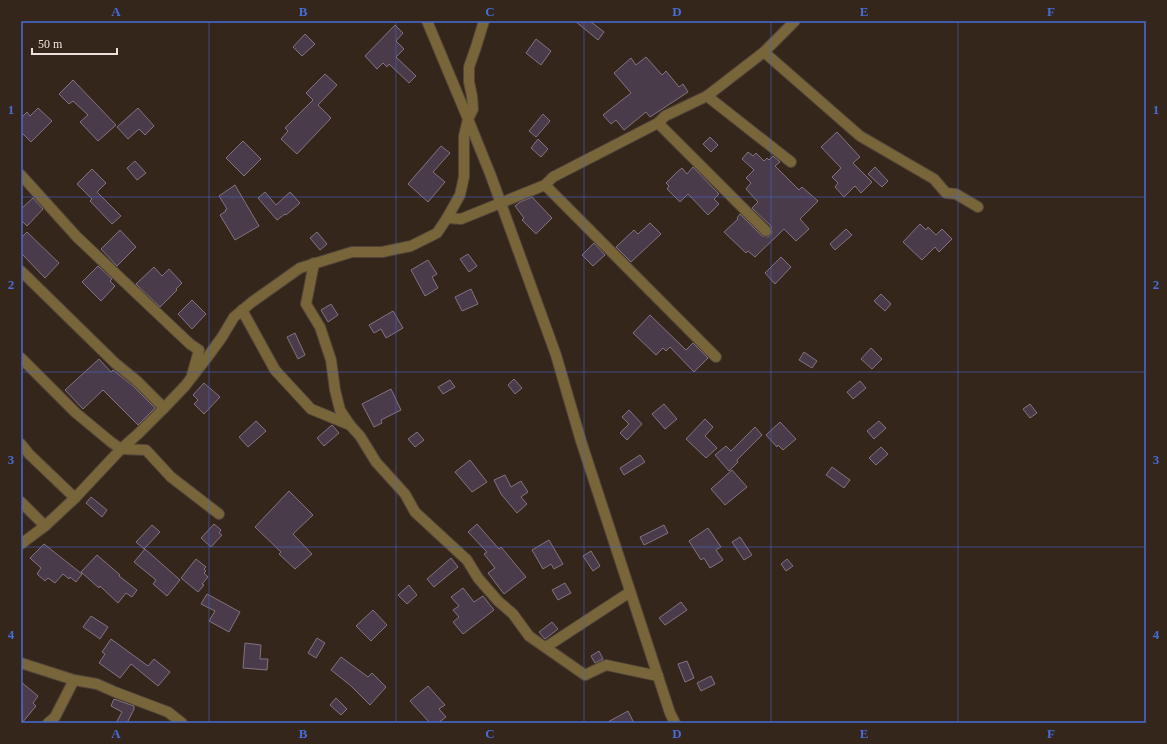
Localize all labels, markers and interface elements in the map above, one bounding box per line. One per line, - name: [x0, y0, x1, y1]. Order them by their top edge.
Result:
- text: A: [111, 4, 121, 19]
- text: B: [299, 4, 308, 19]
- text: C: [485, 4, 495, 19]
- text: D: [672, 4, 682, 19]
- text: E: [860, 4, 868, 19]
- text: F: [1047, 4, 1055, 19]
- scale bar: [32, 30, 117, 56]
- text: 50 m: [38, 37, 63, 51]
- text: 1: [8, 102, 14, 117]
- text: 1: [1153, 102, 1159, 117]
- text: 2: [8, 277, 14, 292]
- text: 2: [1153, 277, 1159, 292]
- text: 3: [8, 452, 15, 467]
- text: 3: [1153, 452, 1160, 467]
- text: 4: [8, 627, 15, 642]
- text: 4: [1153, 627, 1160, 642]
- text: A: [111, 726, 121, 741]
- text: B: [299, 726, 308, 741]
- text: C: [485, 726, 495, 741]
- text: D: [672, 726, 682, 741]
- text: E: [860, 726, 868, 741]
- text: F: [1047, 726, 1055, 741]

